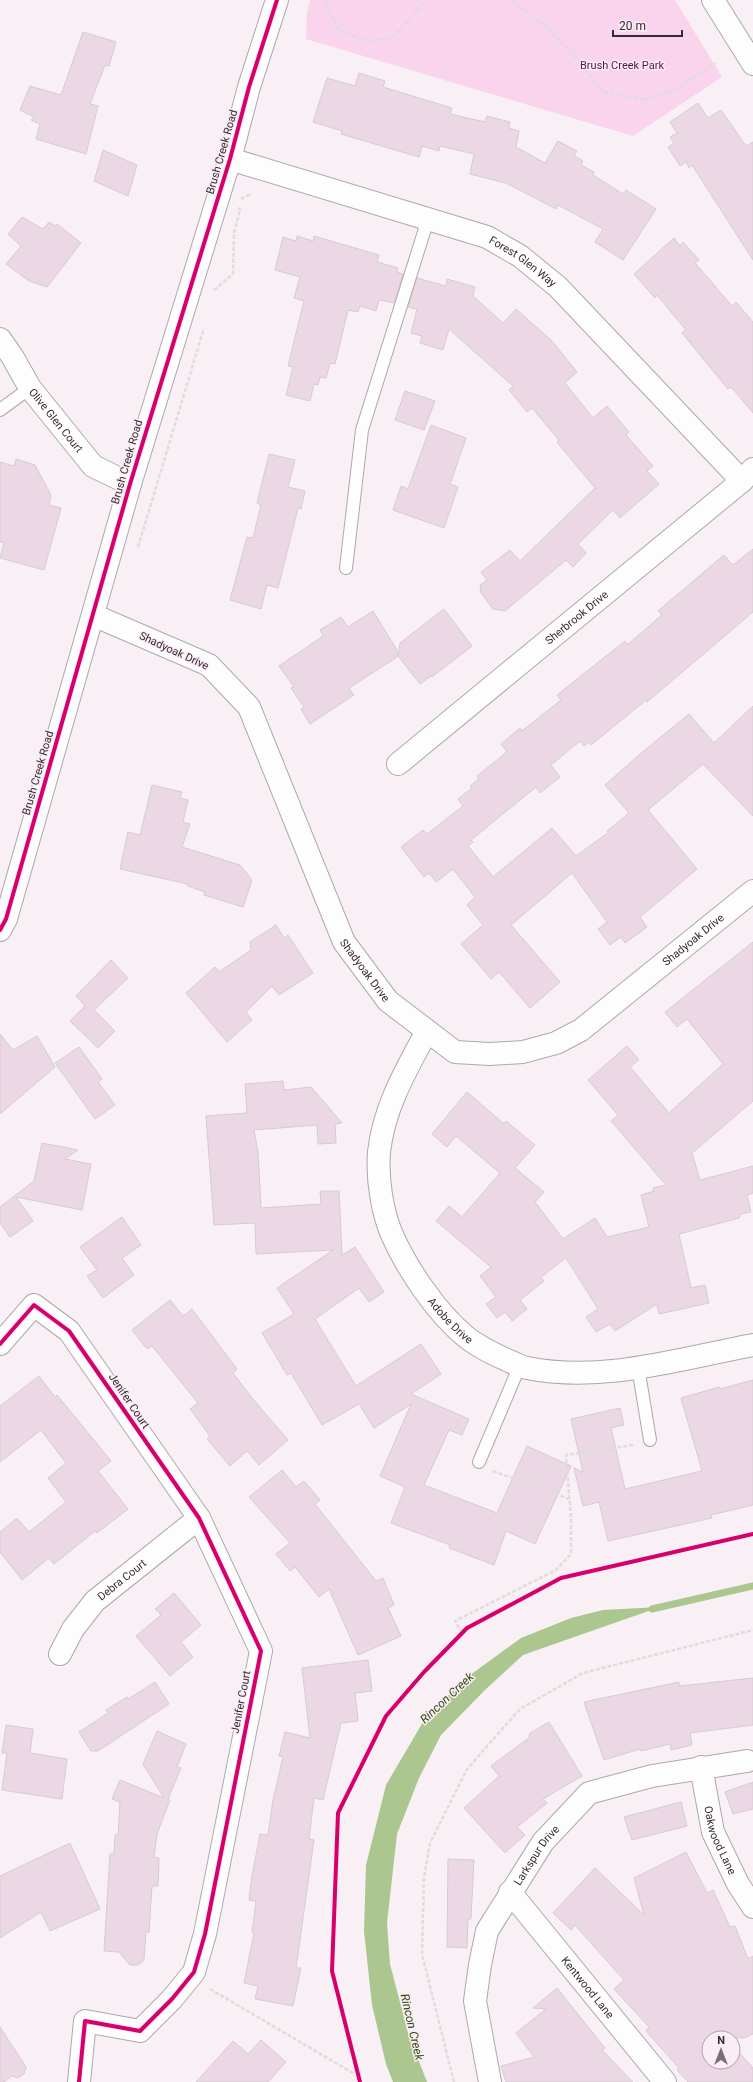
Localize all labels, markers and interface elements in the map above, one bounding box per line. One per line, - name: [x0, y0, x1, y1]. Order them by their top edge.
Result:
- scale bar: [613, 12, 682, 38]
- text: 20 m: [619, 19, 646, 33]
- park label: Brush Creek Park: [580, 59, 664, 72]
- street label: Brush Creek Road: [204, 108, 240, 196]
- street label: Forest Glen Way: [487, 233, 560, 290]
- street label: Olive Glen Court: [26, 386, 86, 455]
- street label: Brush Creek Road: [109, 418, 145, 506]
- street label: Sherbrook Drive: [542, 587, 611, 647]
- street label: Shadyoak Drive: [137, 629, 211, 673]
- street label: Brush Creek Road: [20, 729, 56, 817]
- street label: Shadyoak Drive: [660, 911, 726, 968]
- street label: Shadyoak Drive: [337, 936, 393, 1004]
- street label: Adobe Drive: [425, 1295, 476, 1346]
- street label: Jenifer Court: [106, 1371, 152, 1431]
- street label: Debra Court: [95, 1556, 149, 1603]
- street label: Jenifer Court: [229, 1669, 254, 1735]
- water label: Rincon Creek: [417, 1669, 478, 1726]
- street label: Oakwood Lane: [702, 1805, 739, 1877]
- street label: Larkspur Drive: [511, 1822, 562, 1888]
- street label: Kentwood Lane: [559, 1954, 617, 2021]
- water label: Rincon Creek: [398, 1992, 427, 2063]
- north arrow: [701, 2030, 741, 2070]
- text: N: [717, 2034, 725, 2047]

